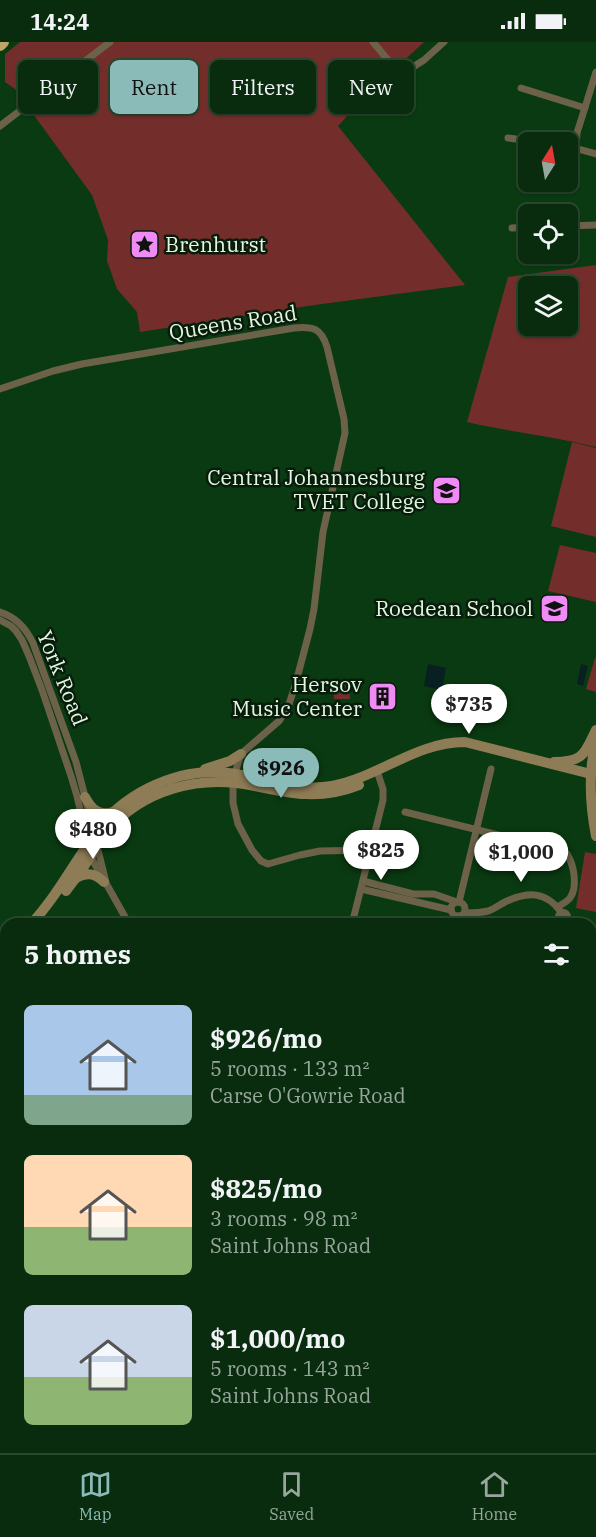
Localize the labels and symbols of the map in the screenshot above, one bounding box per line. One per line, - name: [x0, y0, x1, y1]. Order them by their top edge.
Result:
- north arrow: [518, 132, 578, 192]
- place icon: Brenhurst: [128, 229, 160, 261]
- place label: Brenhurst: [165, 230, 266, 258]
- street label: Queens Road: [167, 298, 299, 346]
- place label: Central Johannesburg TVET College: [207, 463, 426, 515]
- school or university icon: Central Johannesburg TVET College: [430, 474, 462, 506]
- school or university icon: Roedean School: [538, 593, 570, 625]
- place label: Roedean School: [375, 594, 533, 622]
- street label: York Road: [31, 626, 95, 730]
- place label: Hersov Music Center: [232, 670, 363, 722]
- building icon: Hersov Music Center: [367, 681, 399, 713]
- pin: $735: [433, 684, 505, 735]
- pin: $926: [245, 748, 317, 799]
- pin: $480: [57, 809, 129, 860]
- pin: $825: [345, 830, 417, 881]
- pin: $1,000: [472, 832, 570, 883]

